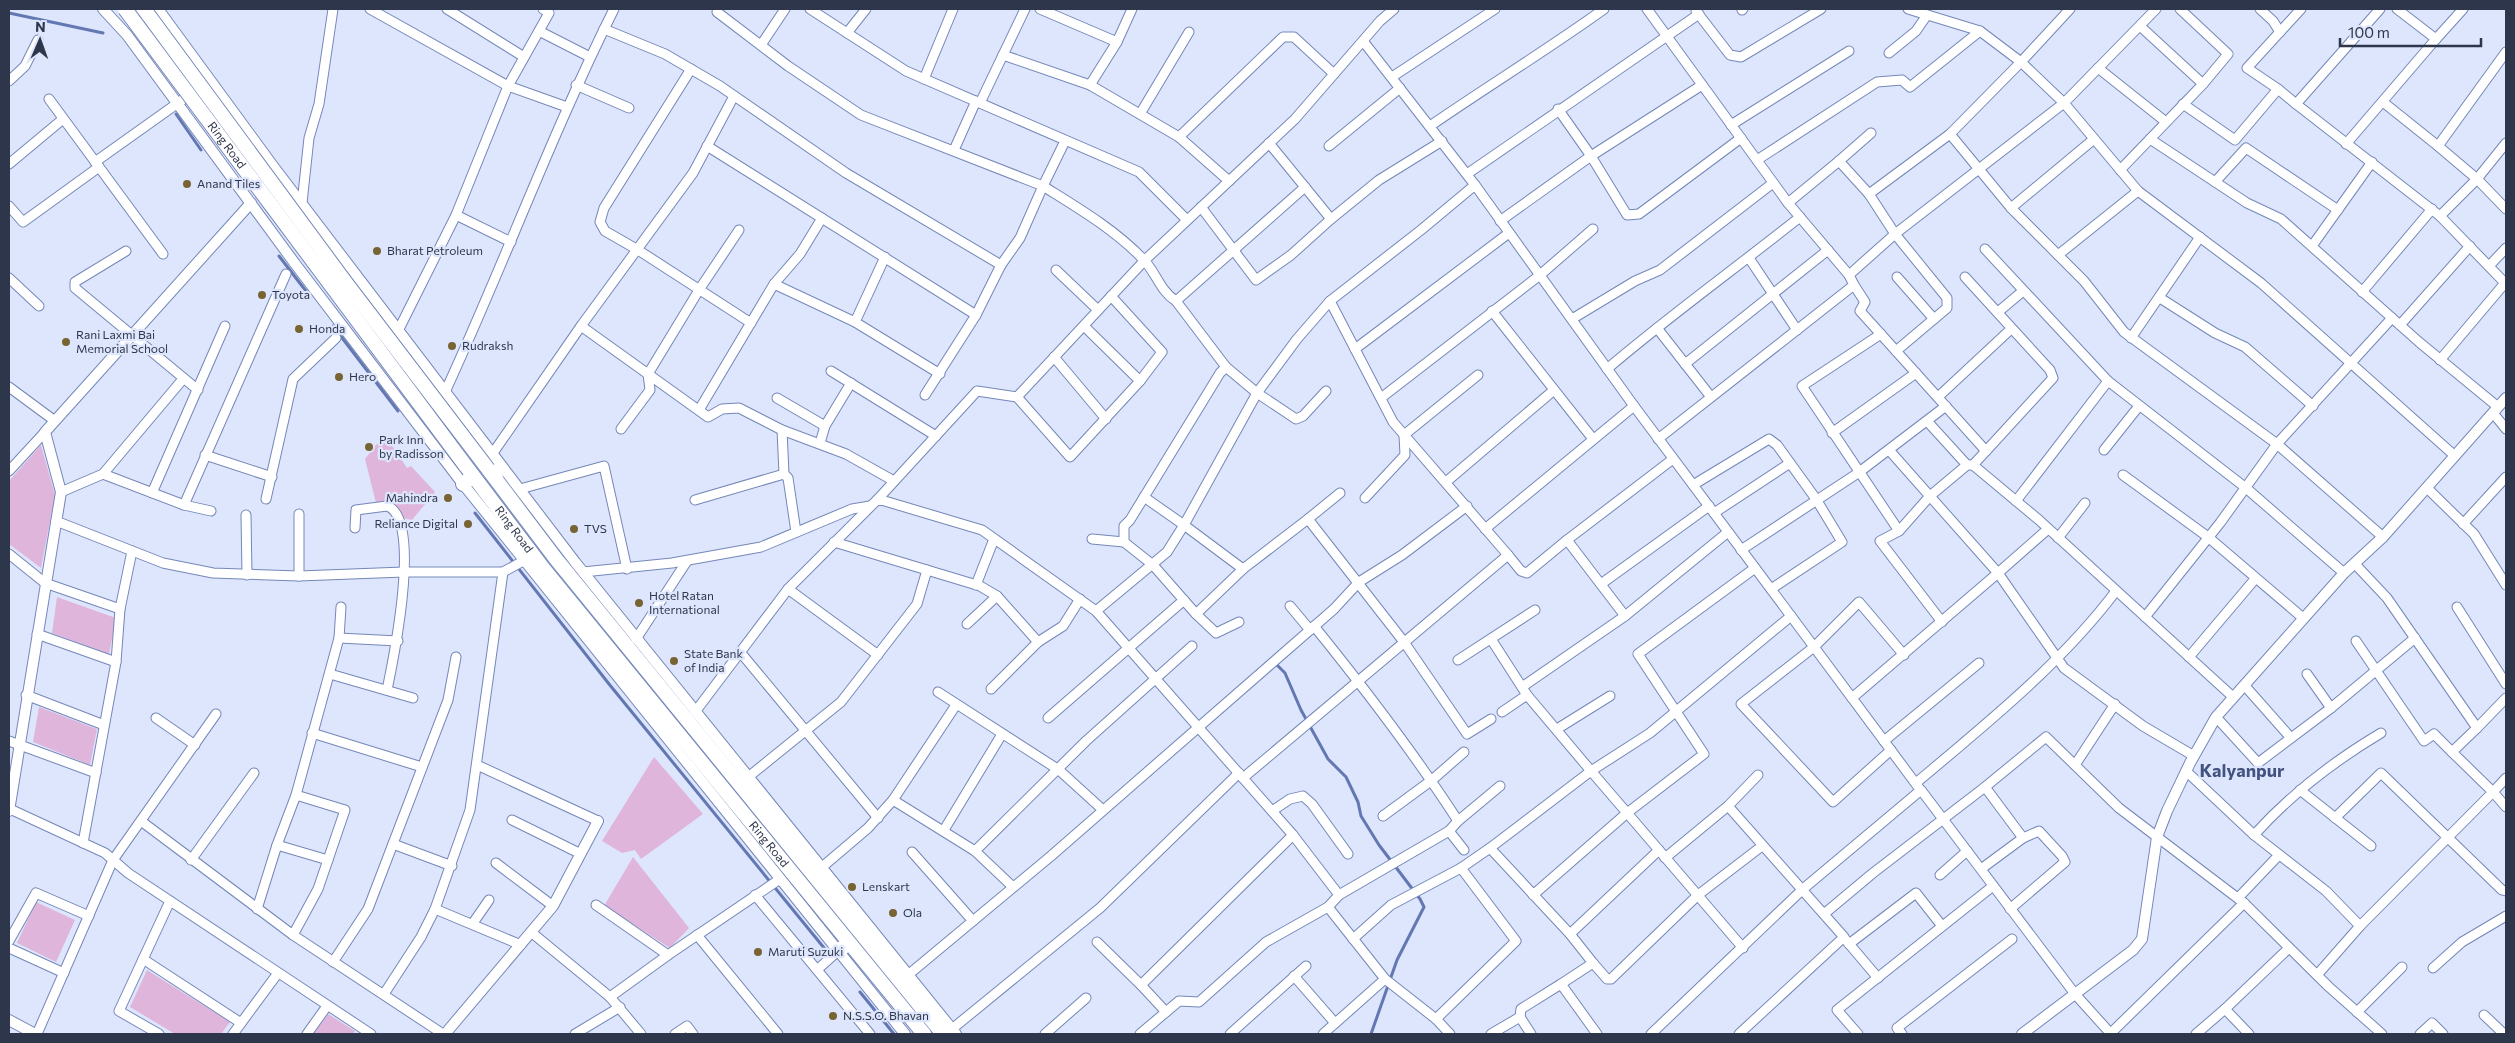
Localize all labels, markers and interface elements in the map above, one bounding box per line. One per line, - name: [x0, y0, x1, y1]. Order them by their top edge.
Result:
- north arrow: [15, 15, 65, 65]
- scale bar: [2340, 15, 2481, 47]
- text: N: [35, 18, 46, 35]
- text: 100 m: [2348, 23, 2390, 41]
- street label: Ring Road: [205, 118, 249, 171]
- place label: Anand Tiles: [197, 176, 260, 190]
- marker: Anand Tiles: [181, 178, 193, 190]
- place label: Bharat Petroleum: [387, 243, 483, 257]
- marker: Bharat Petroleum: [371, 245, 383, 257]
- place label: Toyota: [272, 287, 310, 301]
- marker: Toyota: [256, 289, 268, 301]
- place label: Honda: [309, 321, 345, 335]
- marker: Honda: [293, 323, 305, 335]
- place label: Rani Laxmi Bai Memorial School: [76, 327, 168, 355]
- marker: Rani Laxmi Bai Memorial School: [60, 336, 72, 348]
- place label: Rudraksh: [462, 338, 513, 352]
- marker: Rudraksh: [446, 340, 458, 352]
- place label: Hero: [349, 369, 376, 383]
- marker: Hero: [333, 371, 345, 383]
- place label: Park Inn by Radisson: [379, 432, 444, 460]
- marker: Park Inn by Radisson: [363, 441, 375, 453]
- place label: Mahindra: [386, 490, 438, 504]
- marker: Mahindra: [442, 492, 454, 504]
- street label: Ring Road: [493, 503, 537, 555]
- place label: Reliance Digital: [374, 516, 458, 530]
- marker: Reliance Digital: [462, 518, 474, 530]
- place label: TVS: [584, 521, 607, 535]
- marker: TVS: [568, 523, 580, 535]
- place label: Hotel Ratan International: [649, 588, 720, 616]
- marker: Hotel Ratan International: [633, 597, 645, 609]
- place label: State Bank of India: [684, 646, 743, 674]
- marker: State Bank of India: [668, 655, 680, 667]
- district label: Kalyanpur: [2200, 759, 2285, 781]
- street label: Ring Road: [747, 818, 792, 869]
- place label: Lenskart: [862, 879, 910, 893]
- marker: Lenskart: [846, 881, 858, 893]
- place label: Ola: [903, 905, 922, 919]
- marker: Ola: [887, 907, 899, 919]
- place label: Maruti Suzuki: [768, 944, 843, 958]
- marker: Maruti Suzuki: [752, 946, 764, 958]
- place label: N.S.S.O. Bhavan: [843, 1008, 929, 1022]
- marker: N.S.S.O. Bhavan: [827, 1010, 839, 1022]

